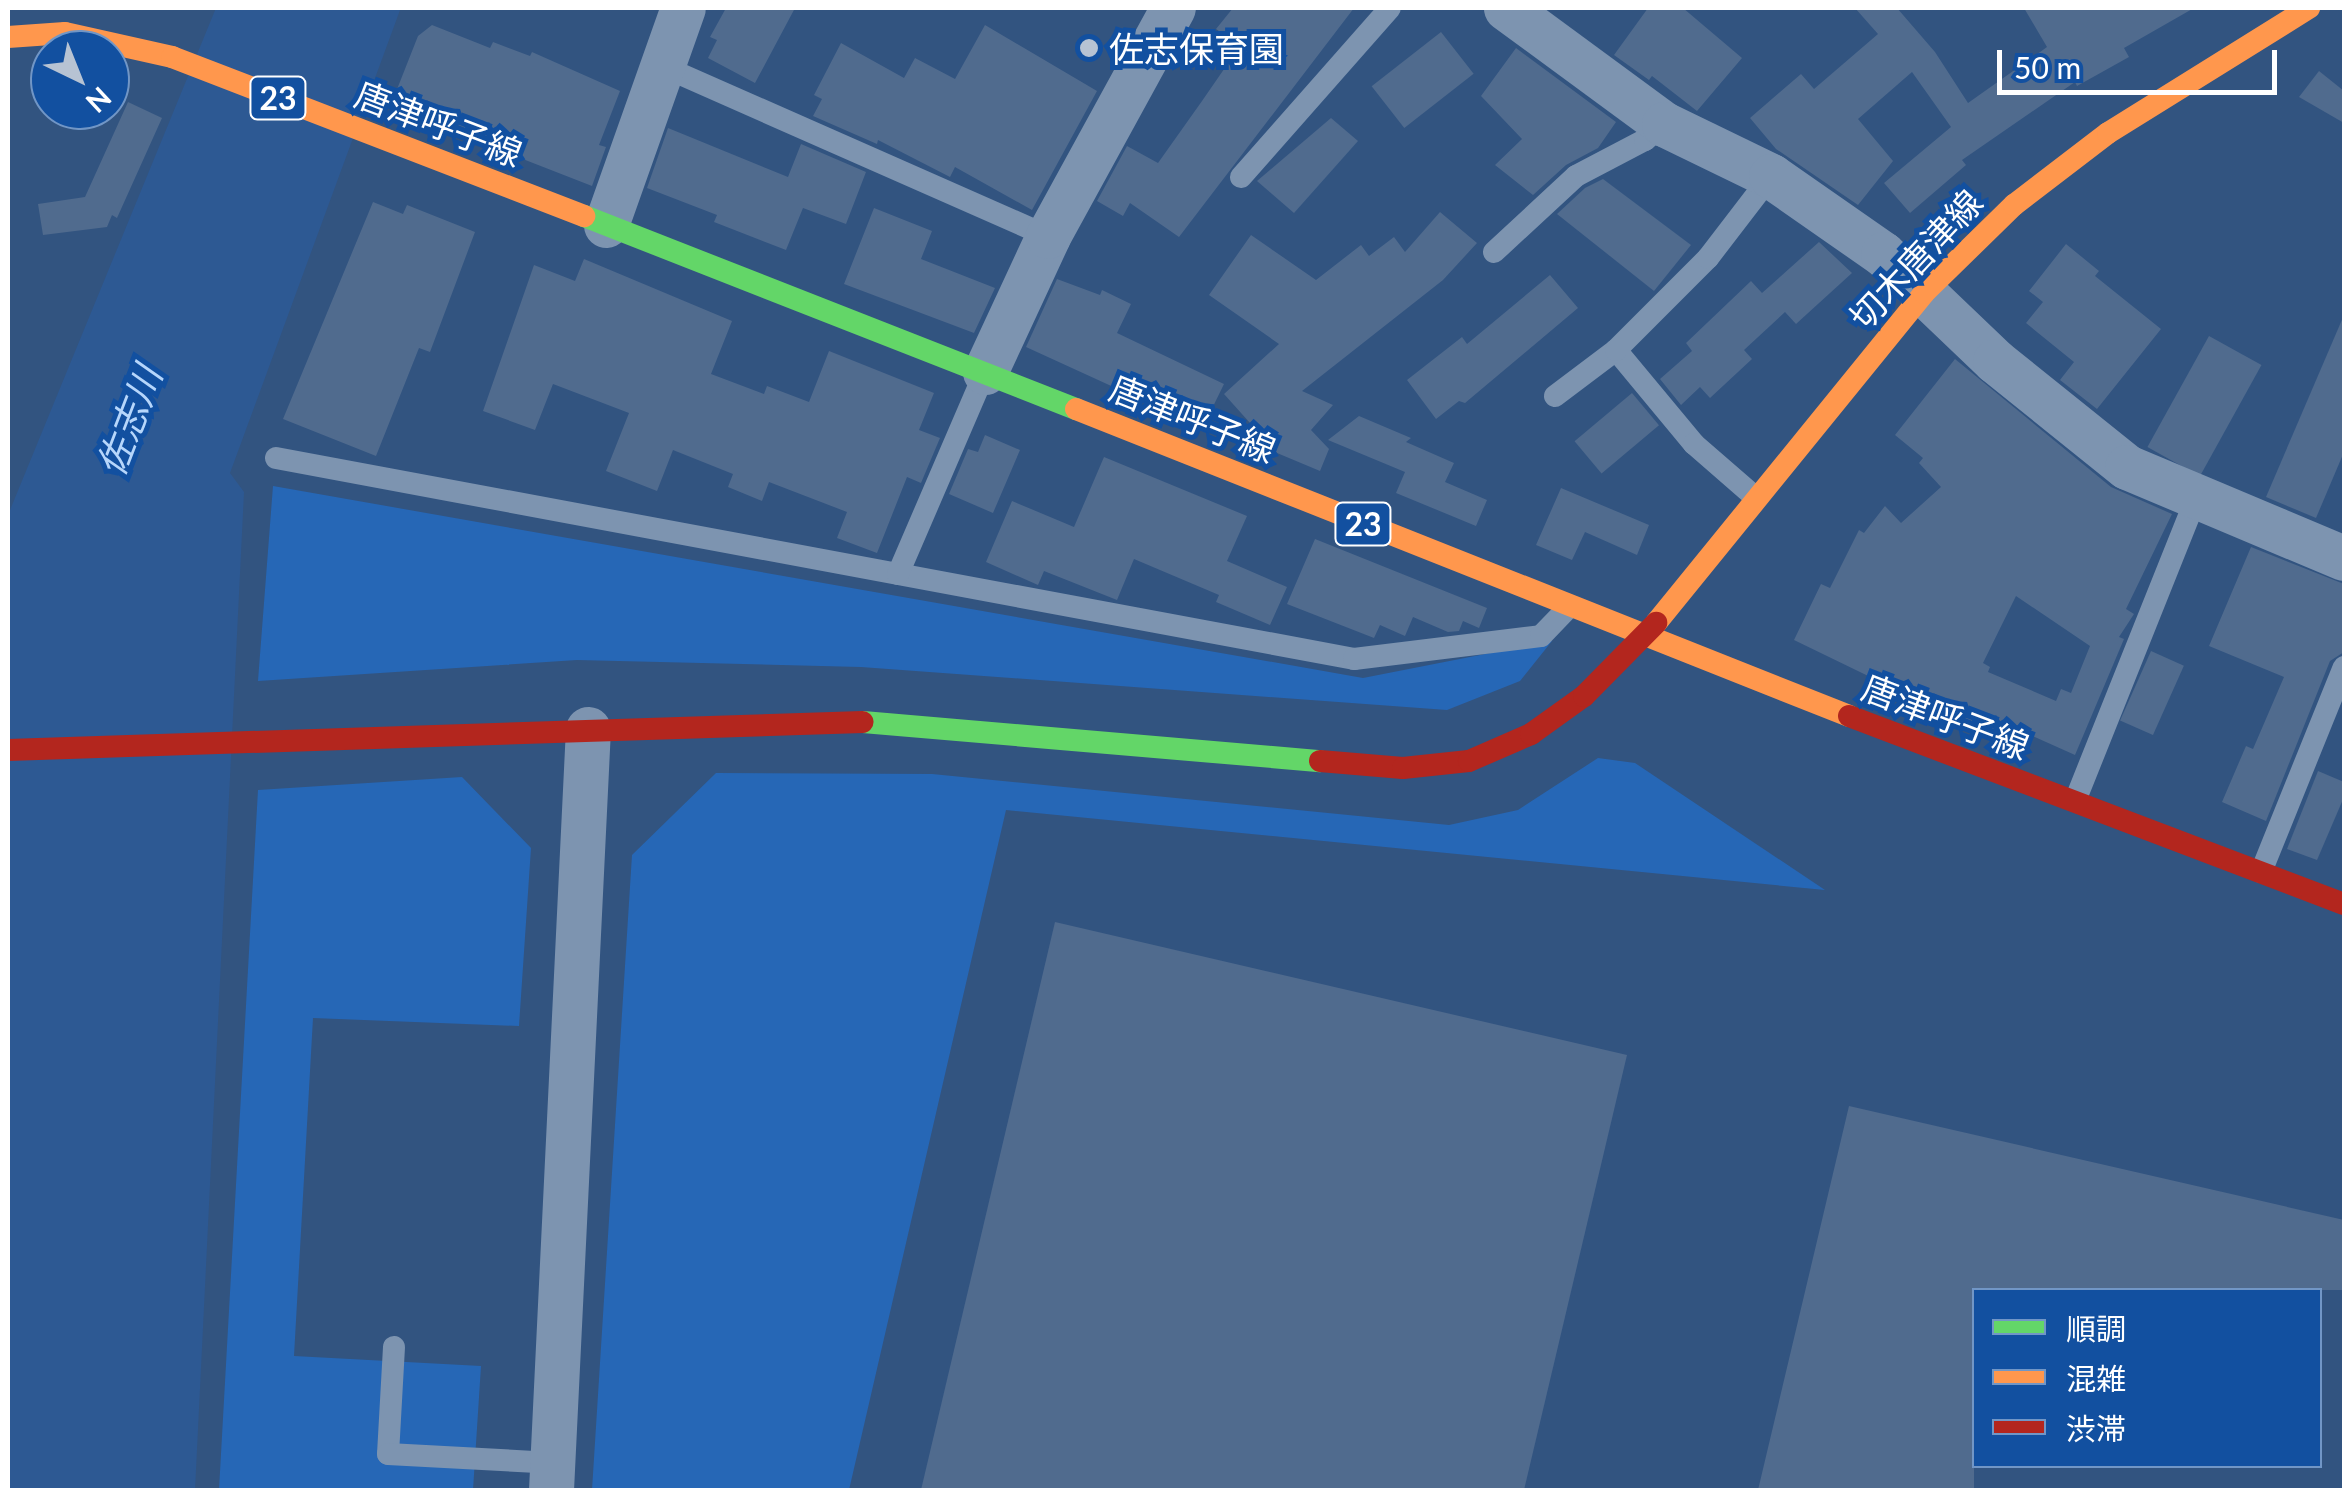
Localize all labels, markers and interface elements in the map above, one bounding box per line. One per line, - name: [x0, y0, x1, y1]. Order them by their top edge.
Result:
- place label: 佐志保育園: [1109, 27, 1284, 69]
- north arrow: [30, 30, 130, 130]
- scale bar: [2002, 30, 2282, 92]
- marker: 佐志保育園: [1078, 37, 1100, 59]
- text: 50 m: [2014, 49, 2081, 85]
- road number: 23: [248, 71, 308, 125]
- street label: 唐津呼子線: [350, 72, 528, 174]
- text: N: [80, 81, 119, 120]
- street label: 切木唐津線: [1840, 181, 1990, 337]
- water label: 佐志川: [87, 360, 171, 482]
- street label: 唐津呼子線: [1104, 366, 1282, 470]
- road number: 23: [1333, 497, 1393, 551]
- street label: 唐津呼子線: [1857, 665, 2035, 767]
- legend: [1972, 1288, 2322, 1468]
- text: 順調: [2066, 1310, 2126, 1346]
- text: 混雑: [2066, 1360, 2126, 1396]
- text: 渋滞: [2066, 1410, 2126, 1446]

